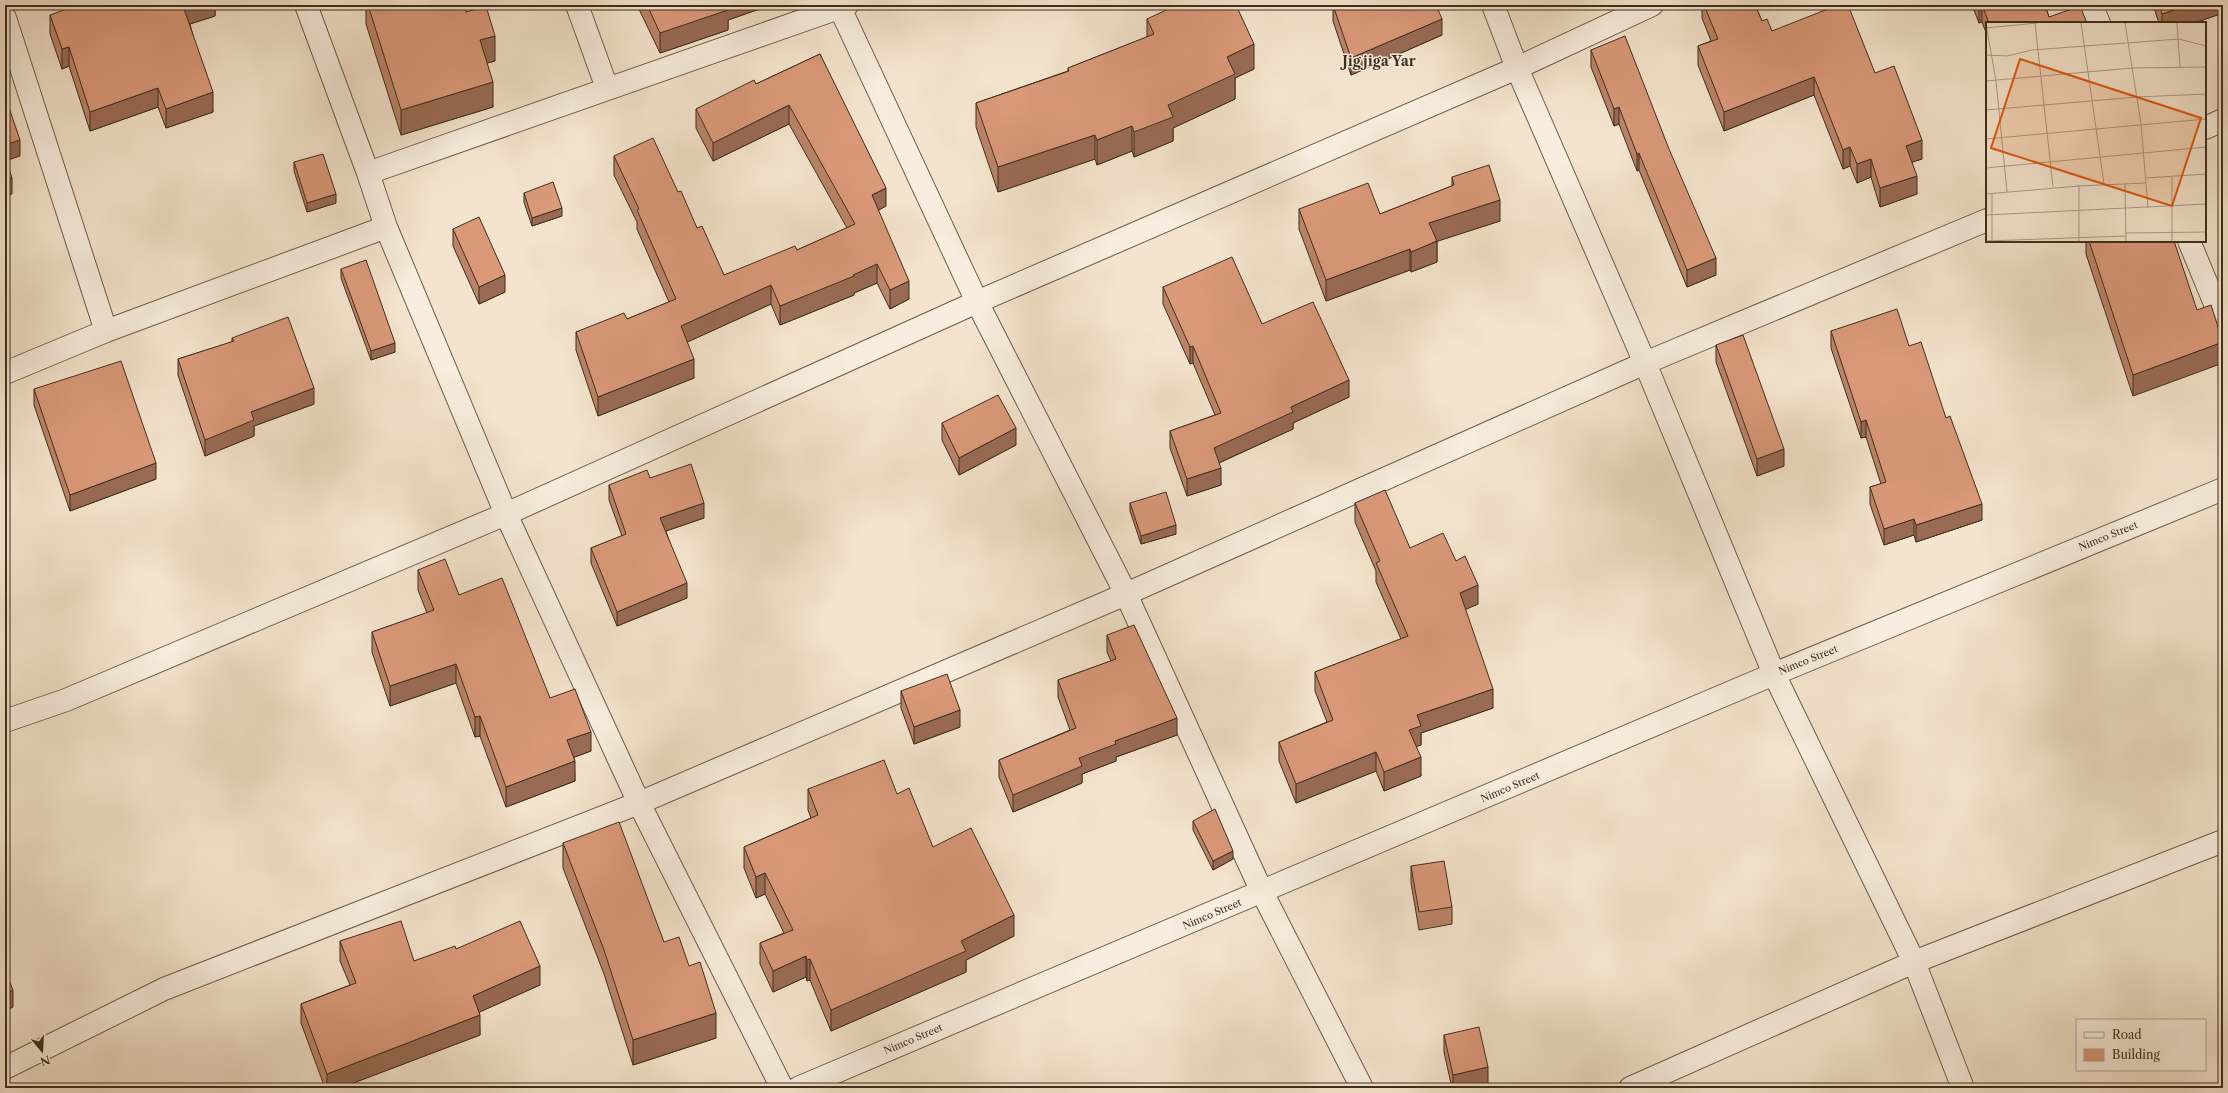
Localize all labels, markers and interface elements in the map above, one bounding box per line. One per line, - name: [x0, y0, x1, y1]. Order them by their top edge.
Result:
- inset map: [1986, 22, 2206, 242]
- district label: Jigjiga Yar: [1339, 52, 1416, 70]
- street label: Nimco Street: [2076, 518, 2140, 554]
- street label: Nimco Street: [1776, 642, 1840, 678]
- street label: Nimco Street: [1478, 769, 1542, 805]
- street label: Nimco Street: [1180, 896, 1244, 932]
- legend: [2076, 1019, 2206, 1071]
- street label: Nimco Street: [881, 1021, 945, 1057]
- text: Road: [2112, 1027, 2142, 1042]
- north arrow: [22, 1031, 62, 1071]
- text: Building: [2112, 1047, 2160, 1062]
- text: N: [38, 1052, 52, 1069]

